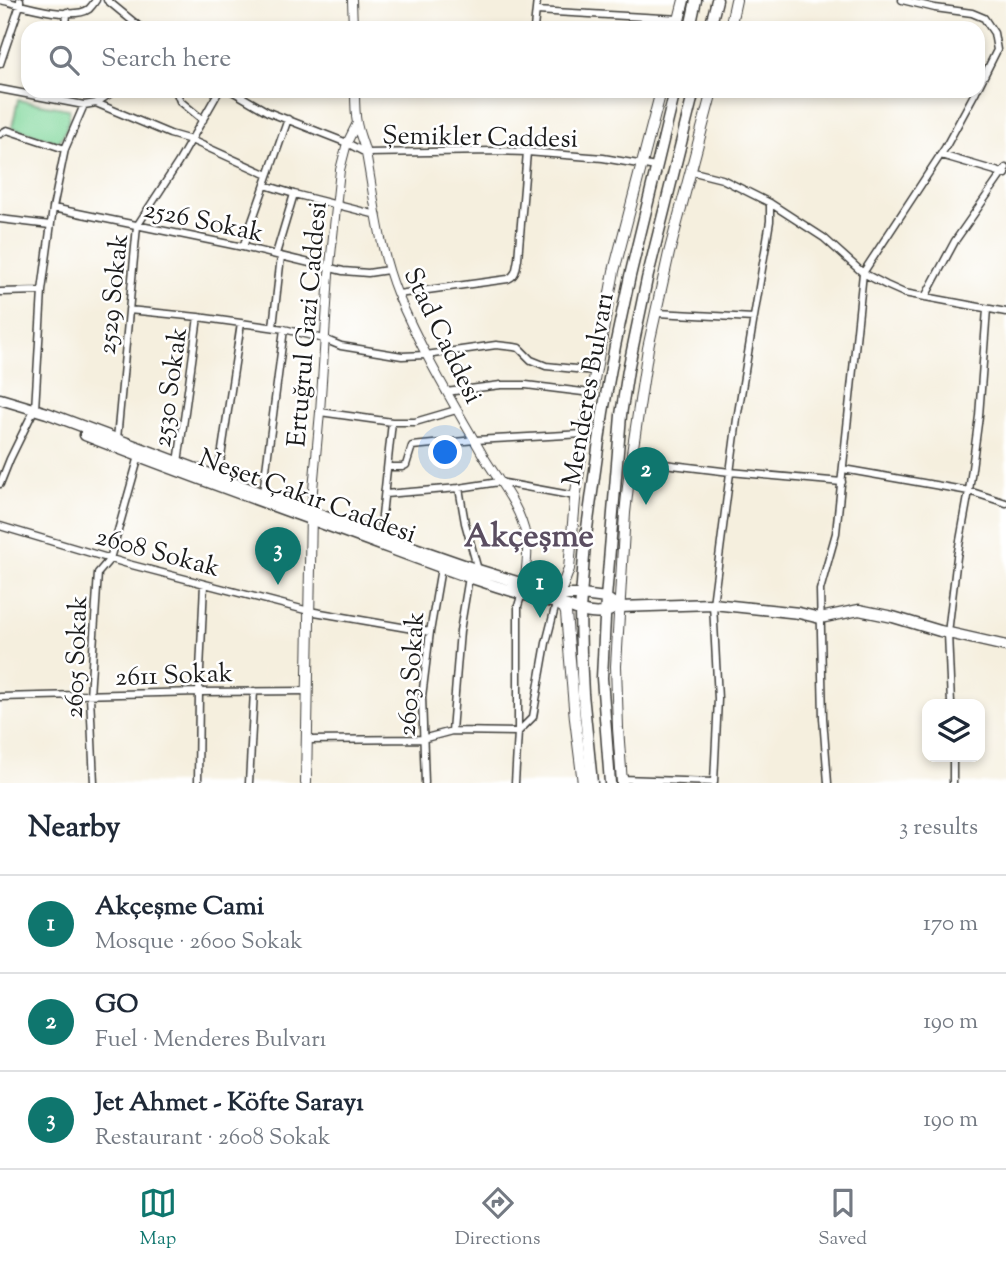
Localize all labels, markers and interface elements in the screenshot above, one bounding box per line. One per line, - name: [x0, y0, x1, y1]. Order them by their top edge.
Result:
- search box: [21, 21, 985, 98]
- icon: search: [45, 41, 83, 79]
- text: Search here: [101, 41, 231, 78]
- street label: Şemikler Caddesi: [382, 118, 578, 159]
- street label: 2526 Sokak: [140, 192, 267, 253]
- street label: Ertuğrul Gazi Caddesi: [279, 200, 338, 449]
- street label: 2529 Sokak: [90, 232, 139, 357]
- street label: Stad Caddesi: [393, 262, 491, 410]
- street label: Menderes Bulvarı: [554, 290, 625, 489]
- street label: 2530 Sokak: [145, 325, 198, 450]
- your location: [428, 435, 462, 469]
- street label: Neşet Çakır Caddesi: [193, 441, 421, 554]
- pin: 2: [623, 447, 669, 505]
- district label: Akçeşme: [464, 514, 594, 562]
- street label: 2608 Sokak: [91, 519, 224, 588]
- pin: 3: [255, 527, 301, 585]
- pin: 1: [517, 560, 563, 618]
- street label: 2605 Sokak: [57, 595, 98, 719]
- street label: 2603 Sokak: [390, 611, 435, 738]
- street label: 2611 Sokak: [114, 656, 234, 697]
- map controls: [922, 699, 985, 762]
- button: layers: [922, 699, 985, 762]
- text: Nearby: [28, 807, 120, 850]
- text: 3 results: [899, 812, 978, 845]
- text: Akçeşme Cami: [95, 889, 264, 926]
- text: 1: [47, 908, 55, 941]
- text: 170 m: [923, 908, 978, 941]
- text: Mosque · 2600 Sokak: [95, 926, 303, 959]
- text: GO: [95, 987, 138, 1024]
- text: 2: [46, 1006, 56, 1039]
- text: 190 m: [923, 1006, 978, 1039]
- text: Fuel · Menderes Bulvarı: [95, 1024, 326, 1057]
- text: Jet Ahmet - Köfte Sarayı: [95, 1085, 364, 1122]
- text: 3: [46, 1104, 56, 1137]
- text: 190 m: [923, 1104, 978, 1137]
- text: Restaurant · 2608 Sokak: [95, 1122, 331, 1155]
- tab: Map: [139, 1184, 177, 1253]
- tab: Directions: [455, 1184, 540, 1253]
- tab: Saved: [818, 1184, 867, 1253]

